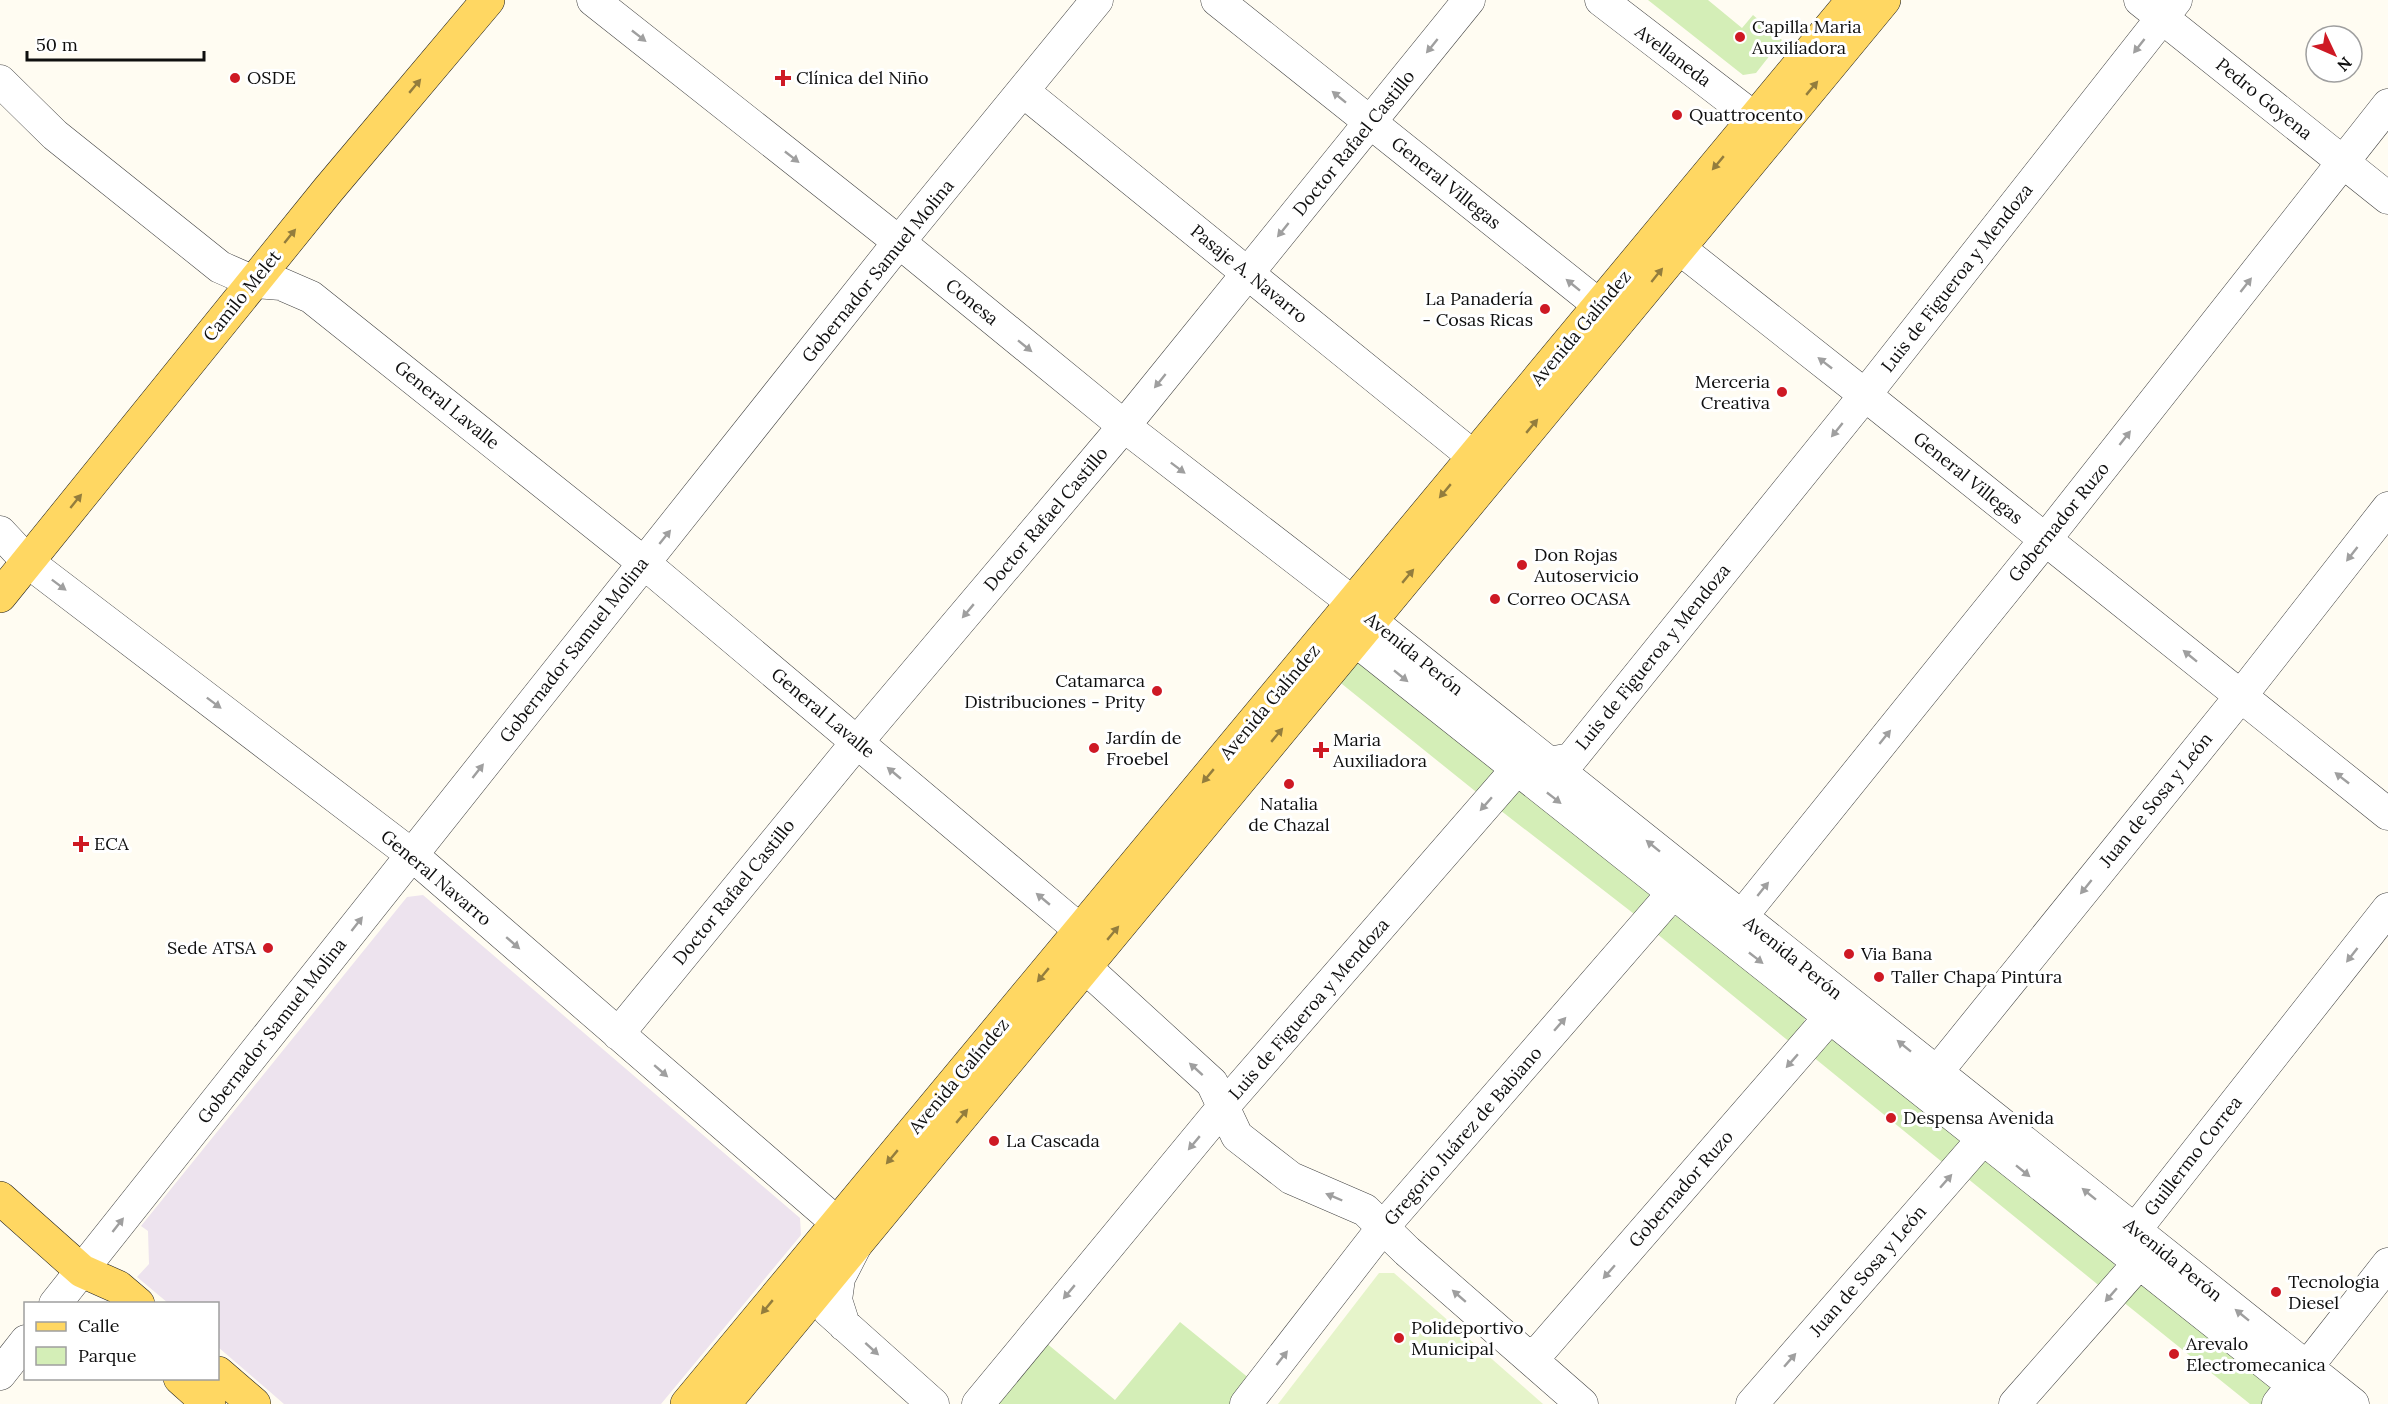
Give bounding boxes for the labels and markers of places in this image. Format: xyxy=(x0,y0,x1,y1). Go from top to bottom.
place label: Capilla Maria Auxiliadora xyxy=(1751,15,1861,59)
marker: Capilla Maria Auxiliadora xyxy=(1733,30,1747,44)
place label: OSDE xyxy=(247,66,296,89)
place label: Clínica del Niño xyxy=(796,66,928,89)
marker: Clínica del Niño xyxy=(774,69,792,87)
marker: OSDE xyxy=(228,71,242,85)
place label: Quattrocento xyxy=(1689,103,1803,126)
marker: Quattrocento xyxy=(1670,108,1684,122)
place label: La Panadería - Cosas Ricas xyxy=(1422,287,1533,331)
marker: La Panadería - Cosas Ricas xyxy=(1538,302,1552,316)
place label: Merceria Creativa xyxy=(1695,370,1770,414)
marker: Merceria Creativa xyxy=(1775,385,1789,399)
place label: Don Rojas Autoservicio xyxy=(1533,543,1639,587)
marker: Don Rojas Autoservicio xyxy=(1515,558,1529,572)
place label: Correo OCASA xyxy=(1507,587,1631,610)
marker: Correo OCASA xyxy=(1488,592,1502,606)
place label: Catamarca Distribuciones - Prity xyxy=(964,669,1145,713)
marker: Catamarca Distribuciones - Prity xyxy=(1150,684,1164,698)
place label: Jardín de Froebel xyxy=(1105,726,1182,770)
place label: Maria Auxiliadora xyxy=(1332,728,1427,772)
marker: Jardín de Froebel xyxy=(1087,741,1101,755)
marker: Maria Auxiliadora xyxy=(1314,743,1328,757)
marker: Natalia de Chazal xyxy=(1282,777,1296,791)
place label: Natalia de Chazal xyxy=(1248,792,1330,836)
place label: ECA xyxy=(94,832,130,855)
marker: ECA xyxy=(72,835,90,853)
place label: Sede ATSA xyxy=(167,936,257,959)
marker: Sede ATSA xyxy=(261,941,275,955)
place label: Via Bana xyxy=(1860,942,1932,965)
marker: Via Bana xyxy=(1842,947,1856,961)
place label: Taller Chapa Pintura xyxy=(1891,965,2062,988)
marker: Taller Chapa Pintura xyxy=(1872,970,1886,984)
place label: Despensa Avenida xyxy=(1903,1106,2054,1129)
marker: Despensa Avenida xyxy=(1884,1111,1898,1125)
place label: La Cascada xyxy=(1006,1129,1100,1152)
marker: La Cascada xyxy=(987,1134,1001,1148)
place label: Tecnologia Diesel xyxy=(2288,1270,2380,1314)
marker: Tecnologia Diesel xyxy=(2269,1285,2283,1299)
place label: Polideportivo Municipal xyxy=(1411,1316,1523,1360)
marker: Polideportivo Municipal xyxy=(1392,1331,1406,1345)
place label: Arevalo Electromecanica xyxy=(2185,1332,2326,1376)
marker: Arevalo Electromecanica xyxy=(2167,1347,2181,1361)

